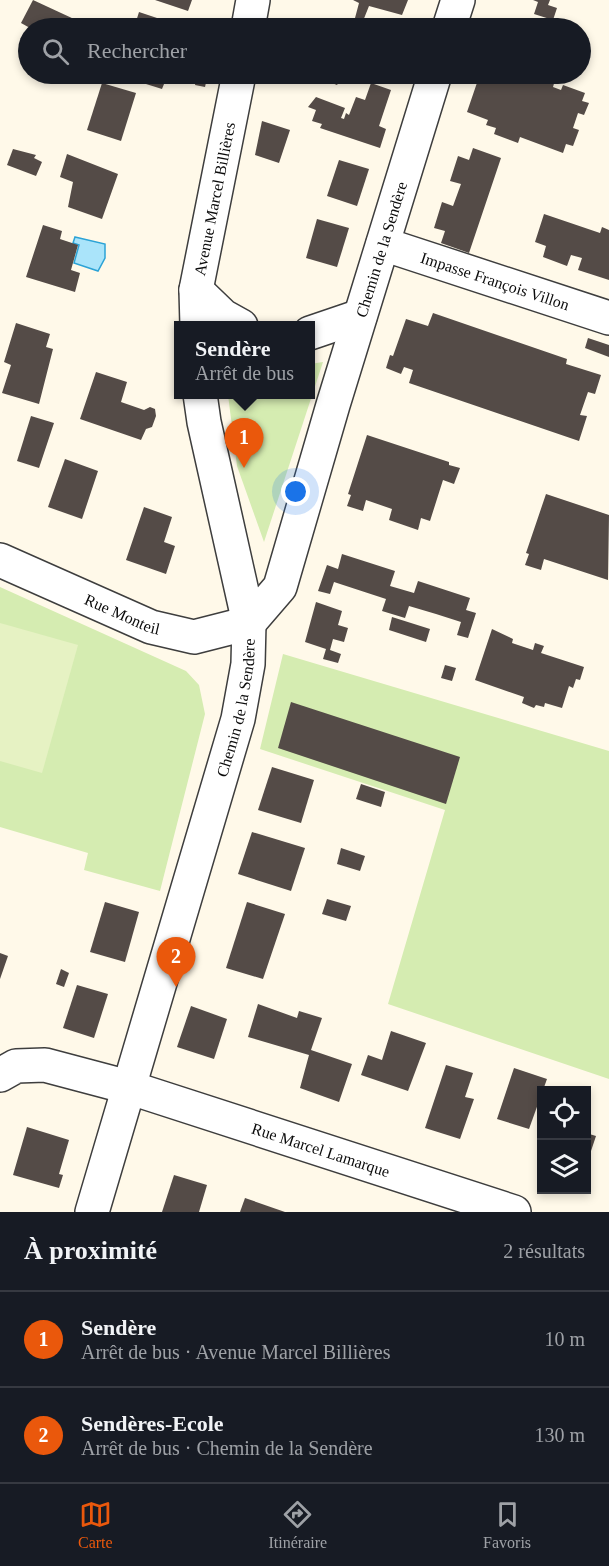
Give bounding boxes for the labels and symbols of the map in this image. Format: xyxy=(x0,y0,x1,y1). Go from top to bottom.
street label: Avenue Marcel Billières xyxy=(191,121,238,277)
street label: Chemin de la Sendère xyxy=(353,180,410,319)
street label: Impasse François Villon xyxy=(419,249,571,313)
pin: 1 xyxy=(224,418,264,468)
your location xyxy=(281,477,310,506)
street label: Rue Monteil xyxy=(82,591,162,638)
street label: Chemin de la Sendère xyxy=(213,638,258,779)
pin: 2 xyxy=(156,938,195,987)
street label: Rue Marcel Lamarque xyxy=(250,1120,392,1180)

